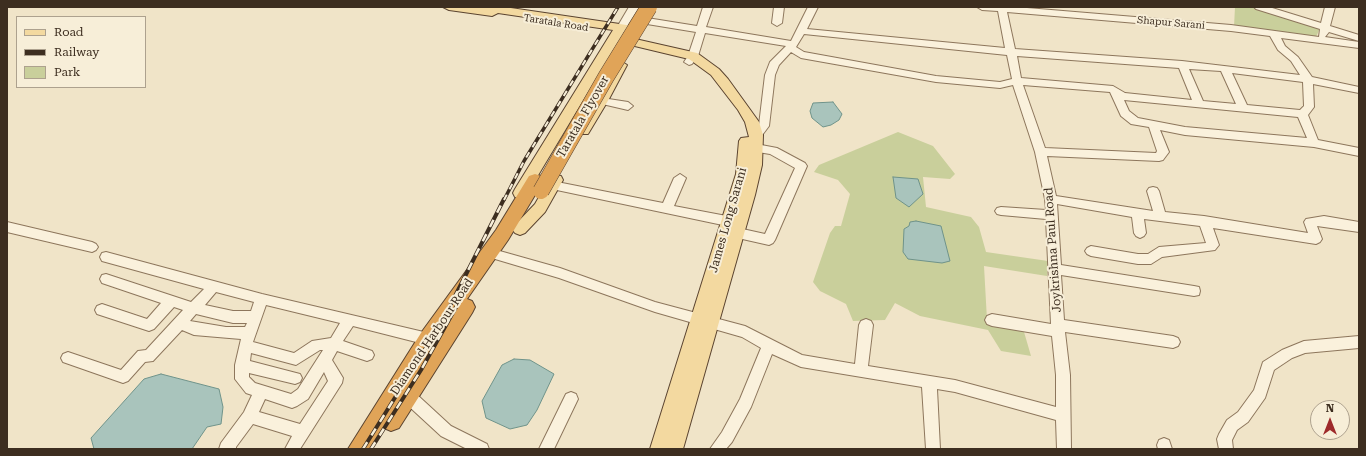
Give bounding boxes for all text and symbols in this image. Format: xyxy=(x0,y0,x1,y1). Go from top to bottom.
street label: Taratala Road xyxy=(523,12,589,34)
street label: Shapur Sarani xyxy=(1136,14,1206,32)
legend xyxy=(16,16,146,88)
text: Road xyxy=(54,25,83,39)
text: Railway xyxy=(54,45,99,59)
text: Park xyxy=(54,65,80,79)
street label: Taratala Flyover xyxy=(554,73,612,161)
street label: James Long Sarani xyxy=(706,166,750,274)
street label: Joykrishna Paul Road xyxy=(1041,187,1065,313)
street label: Diamond Harbour Road xyxy=(388,276,476,398)
north arrow xyxy=(1310,400,1350,440)
text: N xyxy=(1326,402,1334,415)

